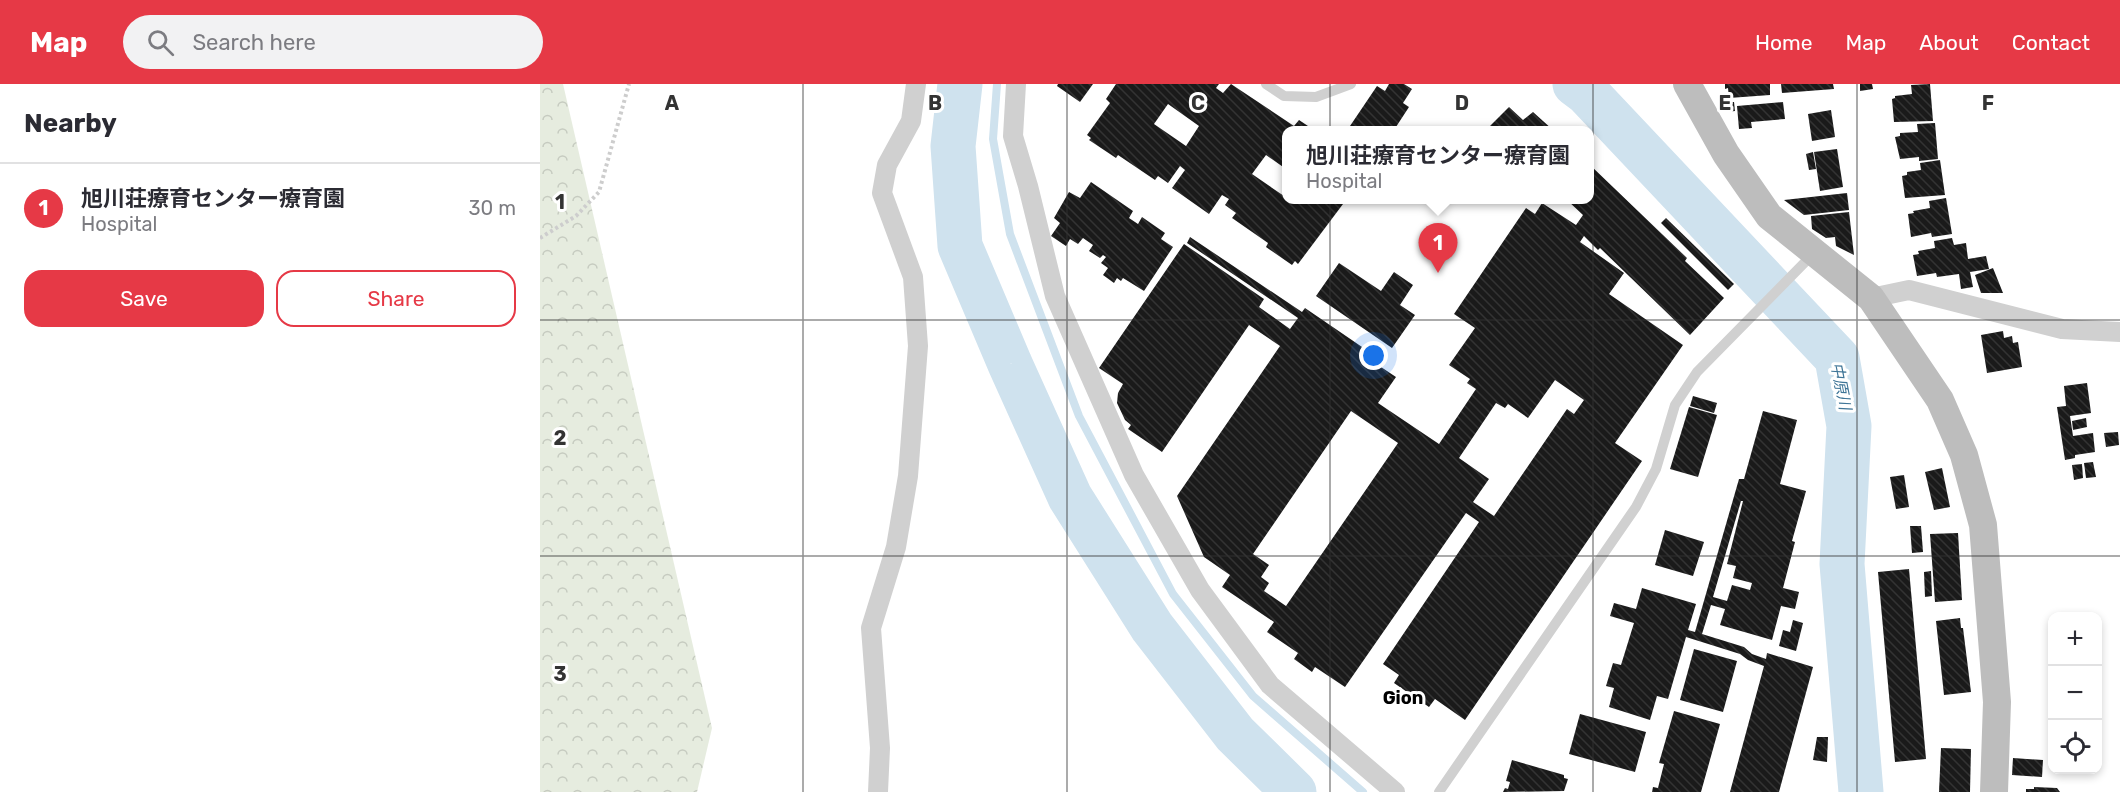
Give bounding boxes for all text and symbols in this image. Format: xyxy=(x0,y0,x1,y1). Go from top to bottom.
search box xyxy=(123,15,543,69)
text: Map xyxy=(30,26,87,59)
icon: search xyxy=(144,26,177,59)
text: Search here xyxy=(192,29,316,56)
text: Home xyxy=(1755,30,1812,55)
text: Map xyxy=(1845,30,1886,55)
text: About xyxy=(1919,30,1979,55)
text: Contact xyxy=(2012,30,2090,55)
text: A xyxy=(665,91,680,115)
text: B xyxy=(928,91,942,115)
text: C xyxy=(1191,91,1205,115)
text: D xyxy=(1455,91,1469,115)
text: E xyxy=(1719,91,1731,115)
text: F xyxy=(1982,91,1994,115)
text: Nearby xyxy=(24,108,117,139)
popup xyxy=(1282,126,1594,204)
text: 旭川荘療育センター療育園 xyxy=(1306,142,1570,169)
text: Hospital xyxy=(1306,169,1382,193)
text: 旭川荘療育センター療育園 xyxy=(81,185,345,212)
text: 1 xyxy=(555,190,565,214)
text: 1 xyxy=(39,196,48,220)
text: 30 m xyxy=(469,196,516,220)
text: Hospital xyxy=(81,212,157,236)
pin: 1 xyxy=(1418,224,1458,273)
button: Save xyxy=(24,270,264,327)
button: Share xyxy=(276,270,516,327)
your location xyxy=(1359,341,1388,370)
water label: 中原川 xyxy=(1827,361,1855,413)
text: 2 xyxy=(554,426,567,450)
map controls xyxy=(2048,612,2102,774)
button: + xyxy=(2048,612,2102,666)
text: 3 xyxy=(553,662,567,686)
button: − xyxy=(2048,666,2102,720)
district label: Gion xyxy=(1383,687,1423,709)
button: locate xyxy=(2048,720,2102,774)

